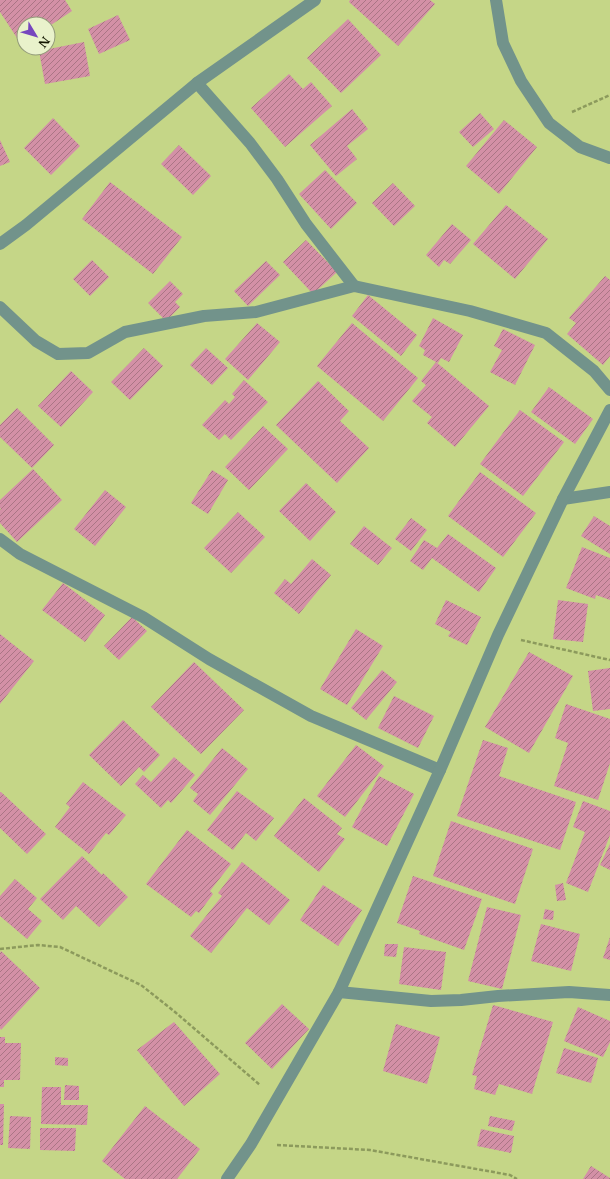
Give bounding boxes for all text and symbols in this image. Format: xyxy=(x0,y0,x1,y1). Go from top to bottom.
north arrow xyxy=(16,16,56,56)
text: N xyxy=(35,34,53,51)

